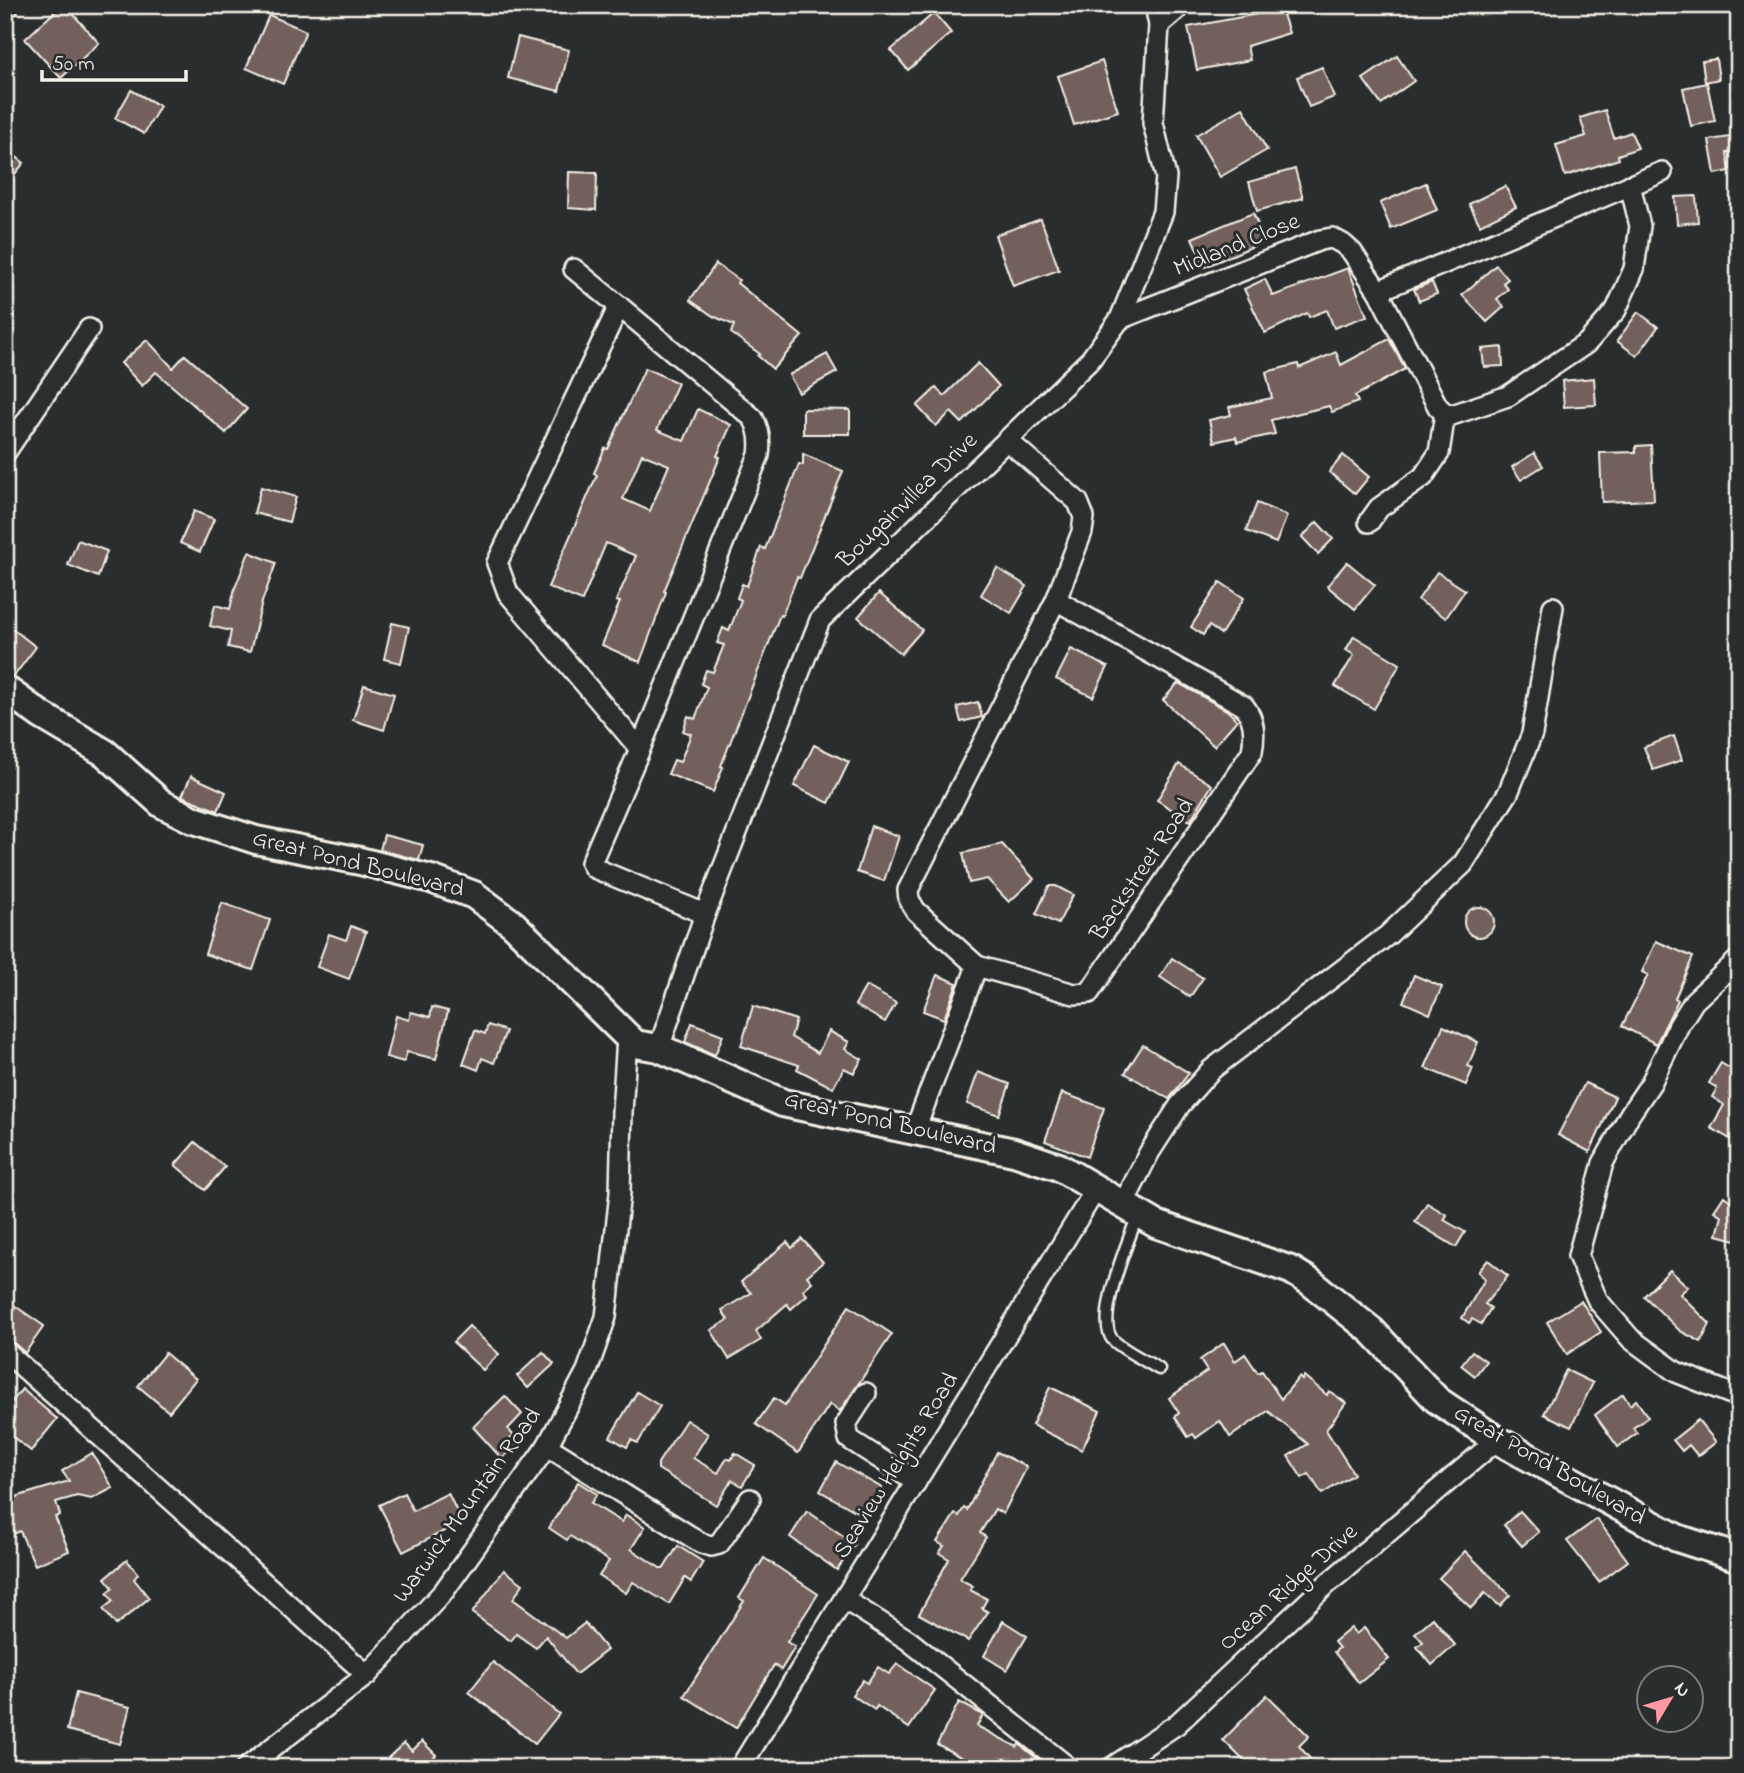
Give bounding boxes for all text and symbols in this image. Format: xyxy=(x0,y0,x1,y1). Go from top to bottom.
scale bar xyxy=(42,38,186,82)
text: 50 m xyxy=(52,50,95,80)
street label: Midland Close xyxy=(1169,205,1306,287)
street label: Bougainvillea Drive xyxy=(829,424,986,578)
street label: Backstreet Road xyxy=(1082,791,1204,949)
street label: Great Pond Boulevard xyxy=(249,822,468,908)
street label: Great Pond Boulevard xyxy=(780,1083,1000,1166)
street label: Seaview Heights Road xyxy=(825,1366,969,1566)
street label: Great Pond Boulevard xyxy=(1446,1397,1652,1536)
street label: Warwick Mountain Road xyxy=(385,1401,551,1611)
street label: Ocean Ridge Drive xyxy=(1212,1516,1367,1660)
north arrow xyxy=(1636,1664,1706,1734)
text: N xyxy=(1667,1677,1696,1704)

